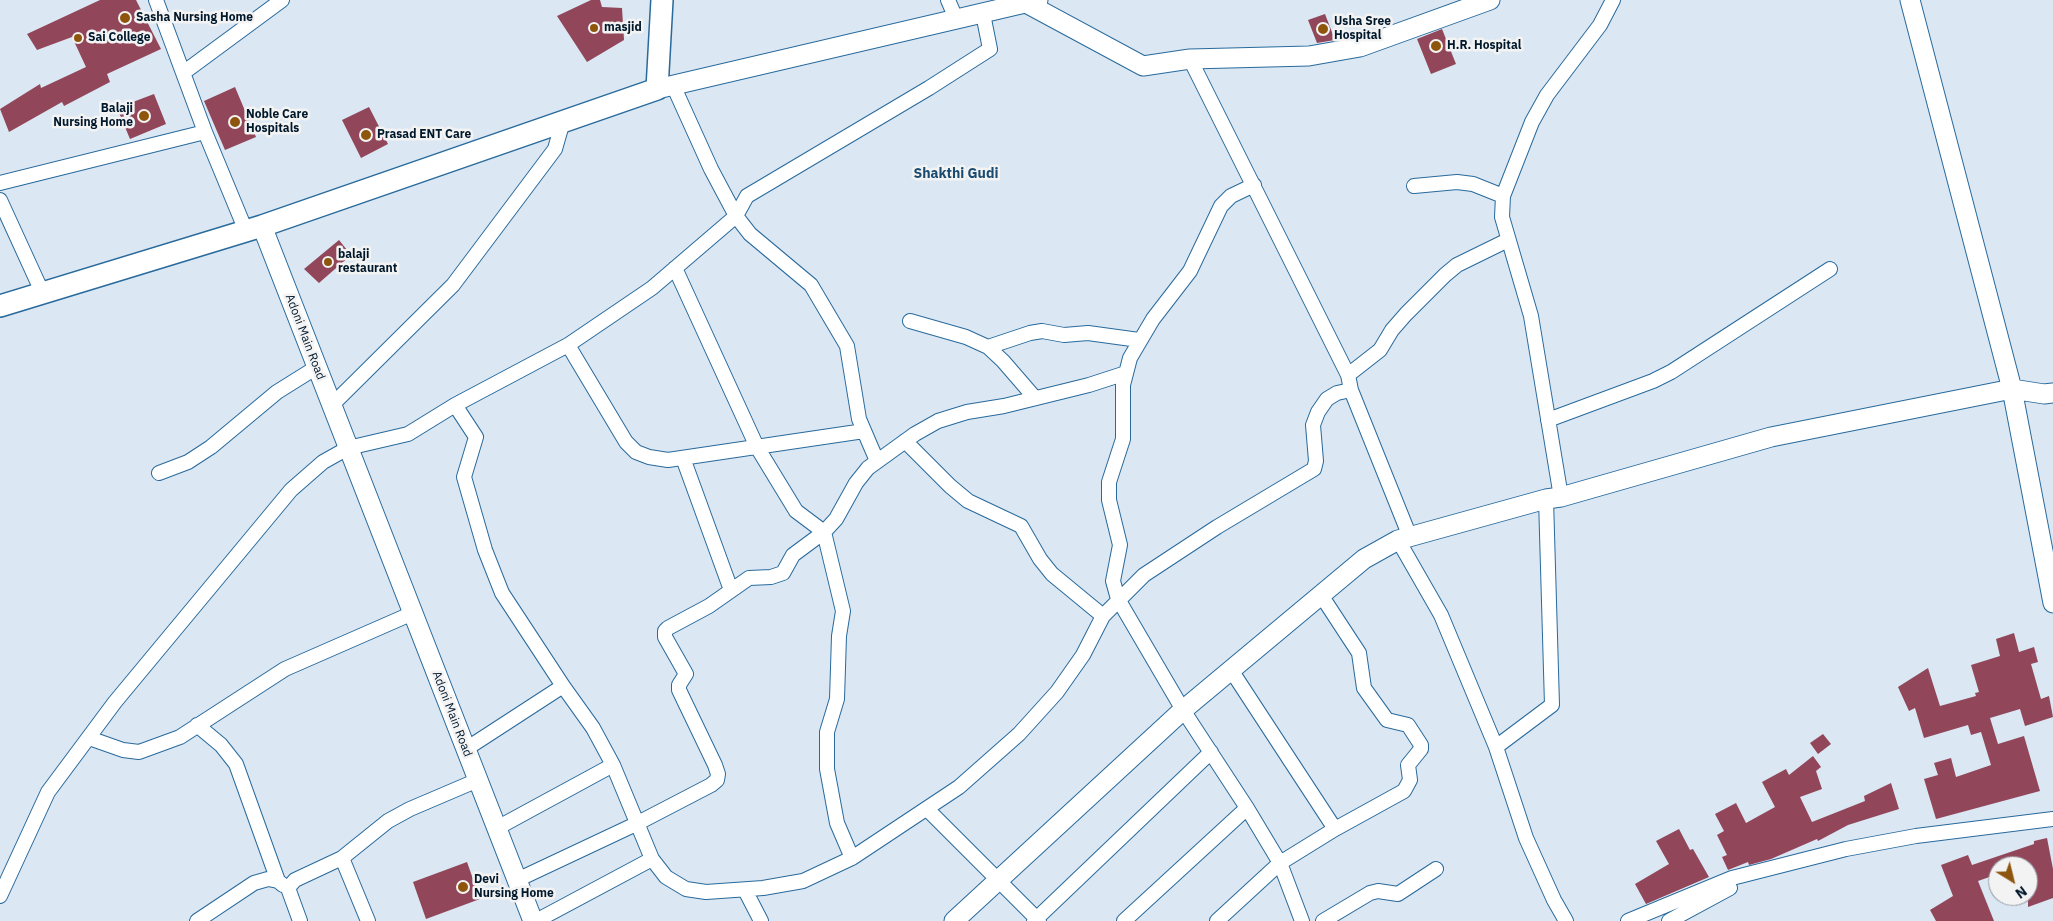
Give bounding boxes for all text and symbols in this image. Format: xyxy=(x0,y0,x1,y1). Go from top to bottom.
marker: Sasha Nursing Home xyxy=(118,11,132,25)
place label: Sasha Nursing Home xyxy=(136,11,253,25)
place label: Usha Sree Hospital xyxy=(1334,15,1391,43)
place label: masjid xyxy=(604,21,642,35)
marker: masjid xyxy=(588,22,600,34)
marker: Usha Sree Hospital xyxy=(1316,22,1330,36)
place label: Sai College xyxy=(88,31,150,45)
marker: Sai College xyxy=(72,32,84,44)
marker: H.R. Hospital xyxy=(1429,39,1443,53)
place label: H.R. Hospital xyxy=(1447,39,1521,53)
place label: Balaji Nursing Home xyxy=(53,102,133,130)
place label: Noble Care Hospitals xyxy=(246,108,308,136)
marker: Balaji Nursing Home xyxy=(137,109,151,123)
marker: Noble Care Hospitals xyxy=(228,115,242,129)
marker: Prasad ENT Care xyxy=(359,128,373,142)
place label: Prasad ENT Care xyxy=(377,128,471,142)
district label: Shakthi Gudi xyxy=(914,166,998,182)
place label: balaji restaurant xyxy=(338,248,397,276)
marker: balaji restaurant xyxy=(322,256,334,268)
street label: Adoni Main Road xyxy=(282,292,328,382)
street label: Adoni Main Road xyxy=(429,669,475,759)
north arrow xyxy=(1988,856,2038,906)
place label: Devi Nursing Home xyxy=(474,873,554,901)
marker: Devi Nursing Home xyxy=(456,880,470,894)
text: N xyxy=(2012,882,2031,903)

